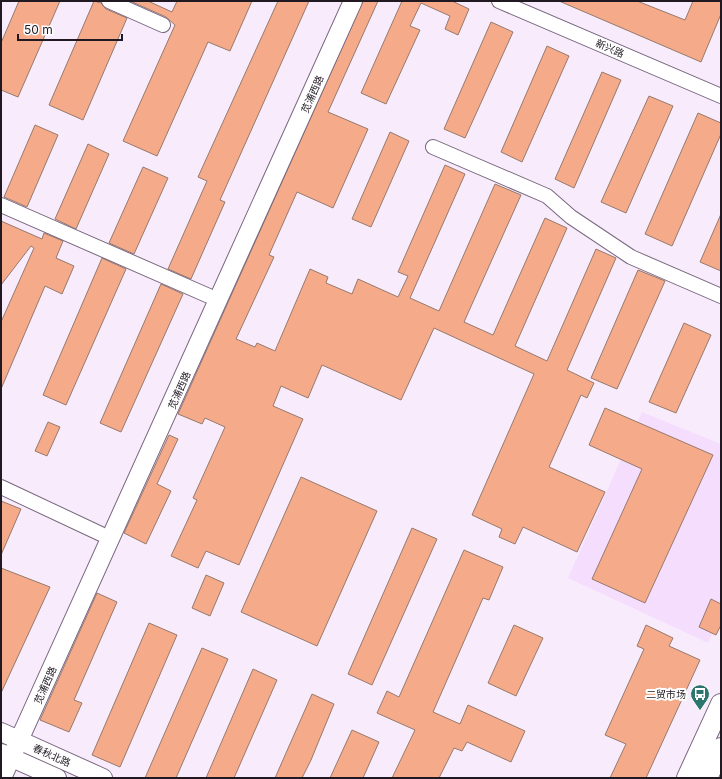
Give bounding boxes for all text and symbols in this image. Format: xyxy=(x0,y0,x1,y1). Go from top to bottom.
scale bar xyxy=(18,16,122,42)
text: 50 m xyxy=(24,22,53,37)
street label: 新兴路 xyxy=(594,37,626,59)
street label: 苋浦西路 xyxy=(298,73,326,115)
street label: 苋浦西路 xyxy=(165,369,193,411)
street label: 苋浦西路 xyxy=(31,664,59,706)
bus stop icon: 二贸市场 xyxy=(689,683,711,711)
place label: 二贸市场 xyxy=(646,688,686,700)
street label: 春秋北路 xyxy=(31,741,73,769)

